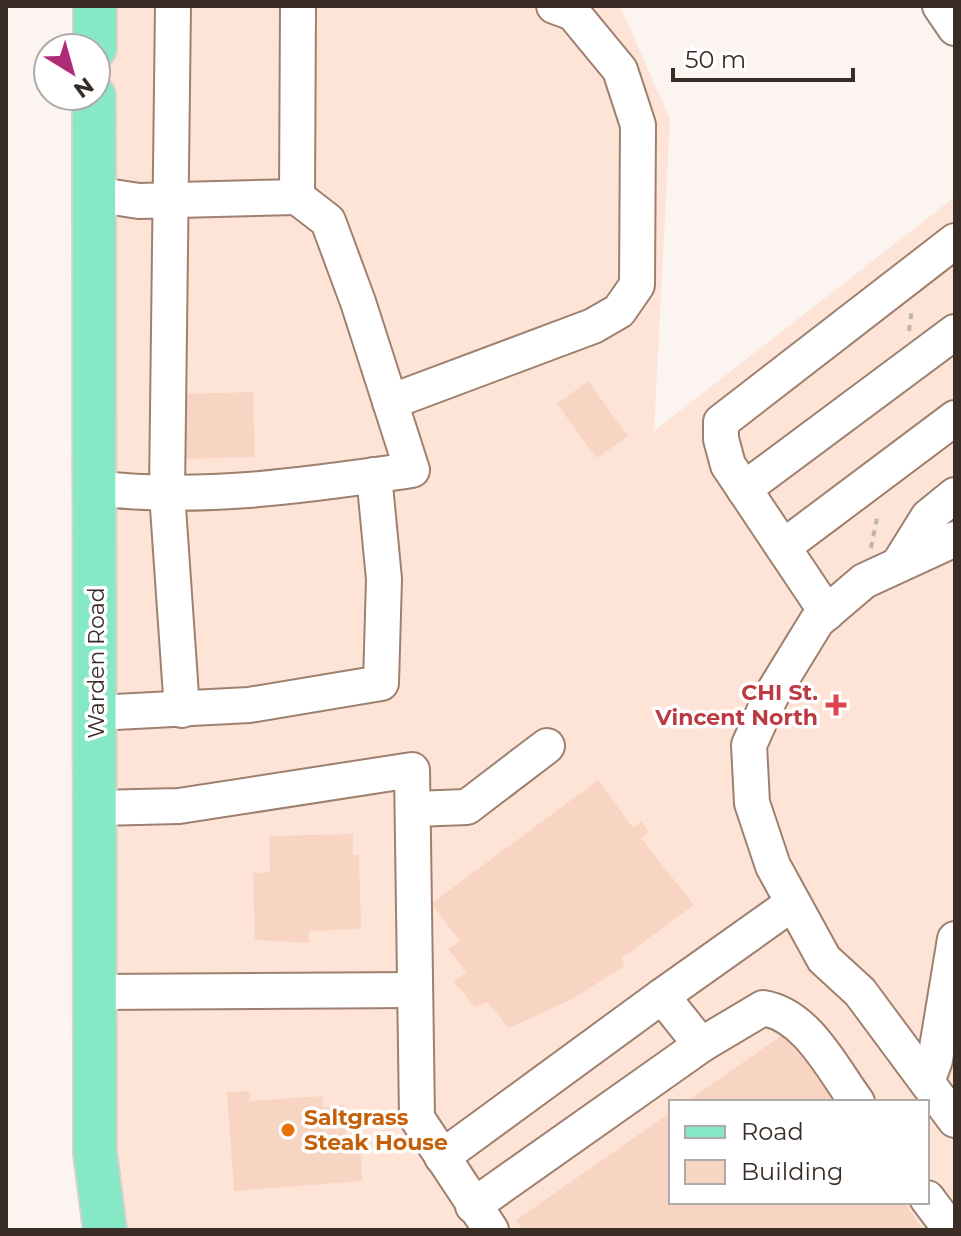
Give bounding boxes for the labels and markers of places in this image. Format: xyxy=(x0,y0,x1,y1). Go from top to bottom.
place label: CHI St. Vincent North xyxy=(654,679,818,731)
marker: CHI St. Vincent North xyxy=(825,694,847,716)
place label: Saltgrass Steak House xyxy=(304,1104,448,1156)
marker: Saltgrass Steak House xyxy=(279,1121,297,1139)

